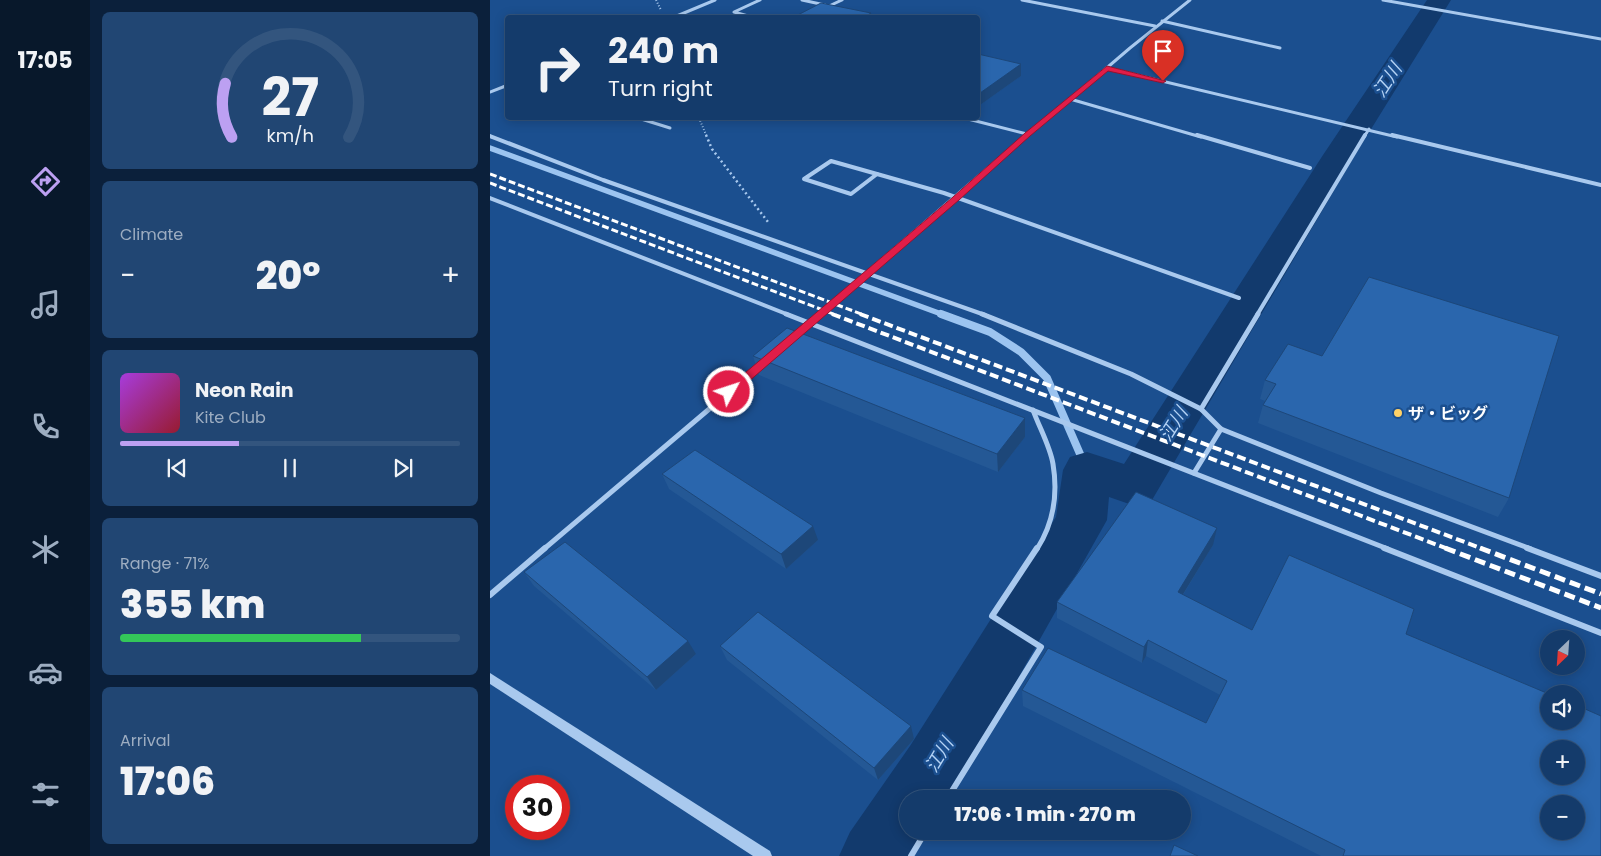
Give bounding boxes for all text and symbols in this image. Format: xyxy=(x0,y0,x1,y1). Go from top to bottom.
text: 240 m xyxy=(608,26,719,75)
pin xyxy=(1142,30,1184,81)
icon: right xyxy=(525,35,590,100)
icon: arrive xyxy=(1149,37,1177,65)
text: 17:05 xyxy=(18,45,72,76)
water label: 江川 xyxy=(1367,56,1408,102)
text: 27 xyxy=(261,61,319,134)
text: Turn right xyxy=(608,73,713,104)
text: km/h xyxy=(266,123,314,148)
icon: directions xyxy=(28,164,63,199)
text: Climate xyxy=(120,223,183,246)
text: 20° xyxy=(256,249,321,302)
text: − xyxy=(120,256,135,295)
text: + xyxy=(441,256,460,295)
icon: music xyxy=(28,287,63,322)
position arrow xyxy=(702,365,754,417)
text: Neon Rain xyxy=(195,377,294,404)
water label: 江川 xyxy=(1153,400,1194,446)
place label: ザ・ビッグ xyxy=(1408,402,1488,425)
text: Kite Club xyxy=(195,406,266,429)
marker: ザ・ビッグ xyxy=(1392,407,1404,419)
icon: phone xyxy=(28,409,63,444)
icon: previous xyxy=(163,454,191,482)
icon: pause xyxy=(276,454,304,482)
icon: next xyxy=(389,454,417,482)
icon: climate xyxy=(28,532,63,567)
text: Range · 71% xyxy=(120,552,209,575)
text: 355 km xyxy=(120,578,265,631)
north arrow xyxy=(1540,630,1585,675)
map controls xyxy=(1540,630,1585,840)
icon: car xyxy=(28,655,63,690)
button: sound xyxy=(1540,685,1585,730)
text: Arrival xyxy=(120,729,170,752)
water label: 江川 xyxy=(919,731,960,777)
button: + xyxy=(1540,740,1585,785)
text: 17:06 xyxy=(120,755,215,808)
speed limit sign: 30 xyxy=(505,775,570,840)
icon: filters xyxy=(28,777,63,812)
button: − xyxy=(1540,795,1585,840)
text: 17:06 · 1 min · 270 m xyxy=(954,801,1136,828)

